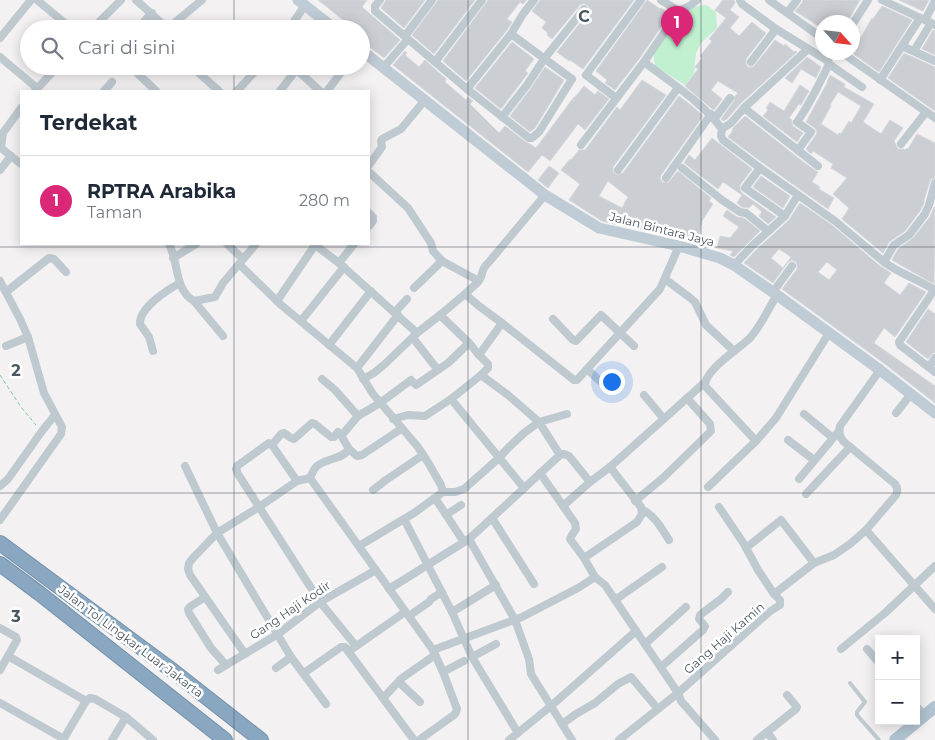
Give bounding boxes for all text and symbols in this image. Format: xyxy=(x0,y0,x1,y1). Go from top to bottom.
pin: 1 xyxy=(661,6,693,47)
text: C xyxy=(578,7,590,26)
north arrow xyxy=(815,15,860,60)
search box xyxy=(20,20,370,75)
icon: search xyxy=(38,34,66,62)
text: Cari di sini xyxy=(78,36,175,59)
text: Terdekat xyxy=(40,110,137,135)
text: RPTRA Arabika xyxy=(87,180,236,203)
text: 1 xyxy=(53,191,59,210)
text: 280 m xyxy=(299,191,350,210)
text: Taman xyxy=(87,203,142,222)
street label: Jalan Bintara Jaya xyxy=(607,208,716,249)
text: 2 xyxy=(11,361,21,380)
your location xyxy=(599,369,625,395)
street label: Gang Haji Kodir xyxy=(247,577,333,643)
street label: Jalan Tol Lingkar Luar Jakarta xyxy=(55,581,206,700)
street label: Gang Haji Kamin xyxy=(681,599,767,677)
text: 3 xyxy=(10,607,21,626)
map controls xyxy=(875,635,920,725)
button: + xyxy=(875,635,920,680)
button: − xyxy=(875,680,920,725)

